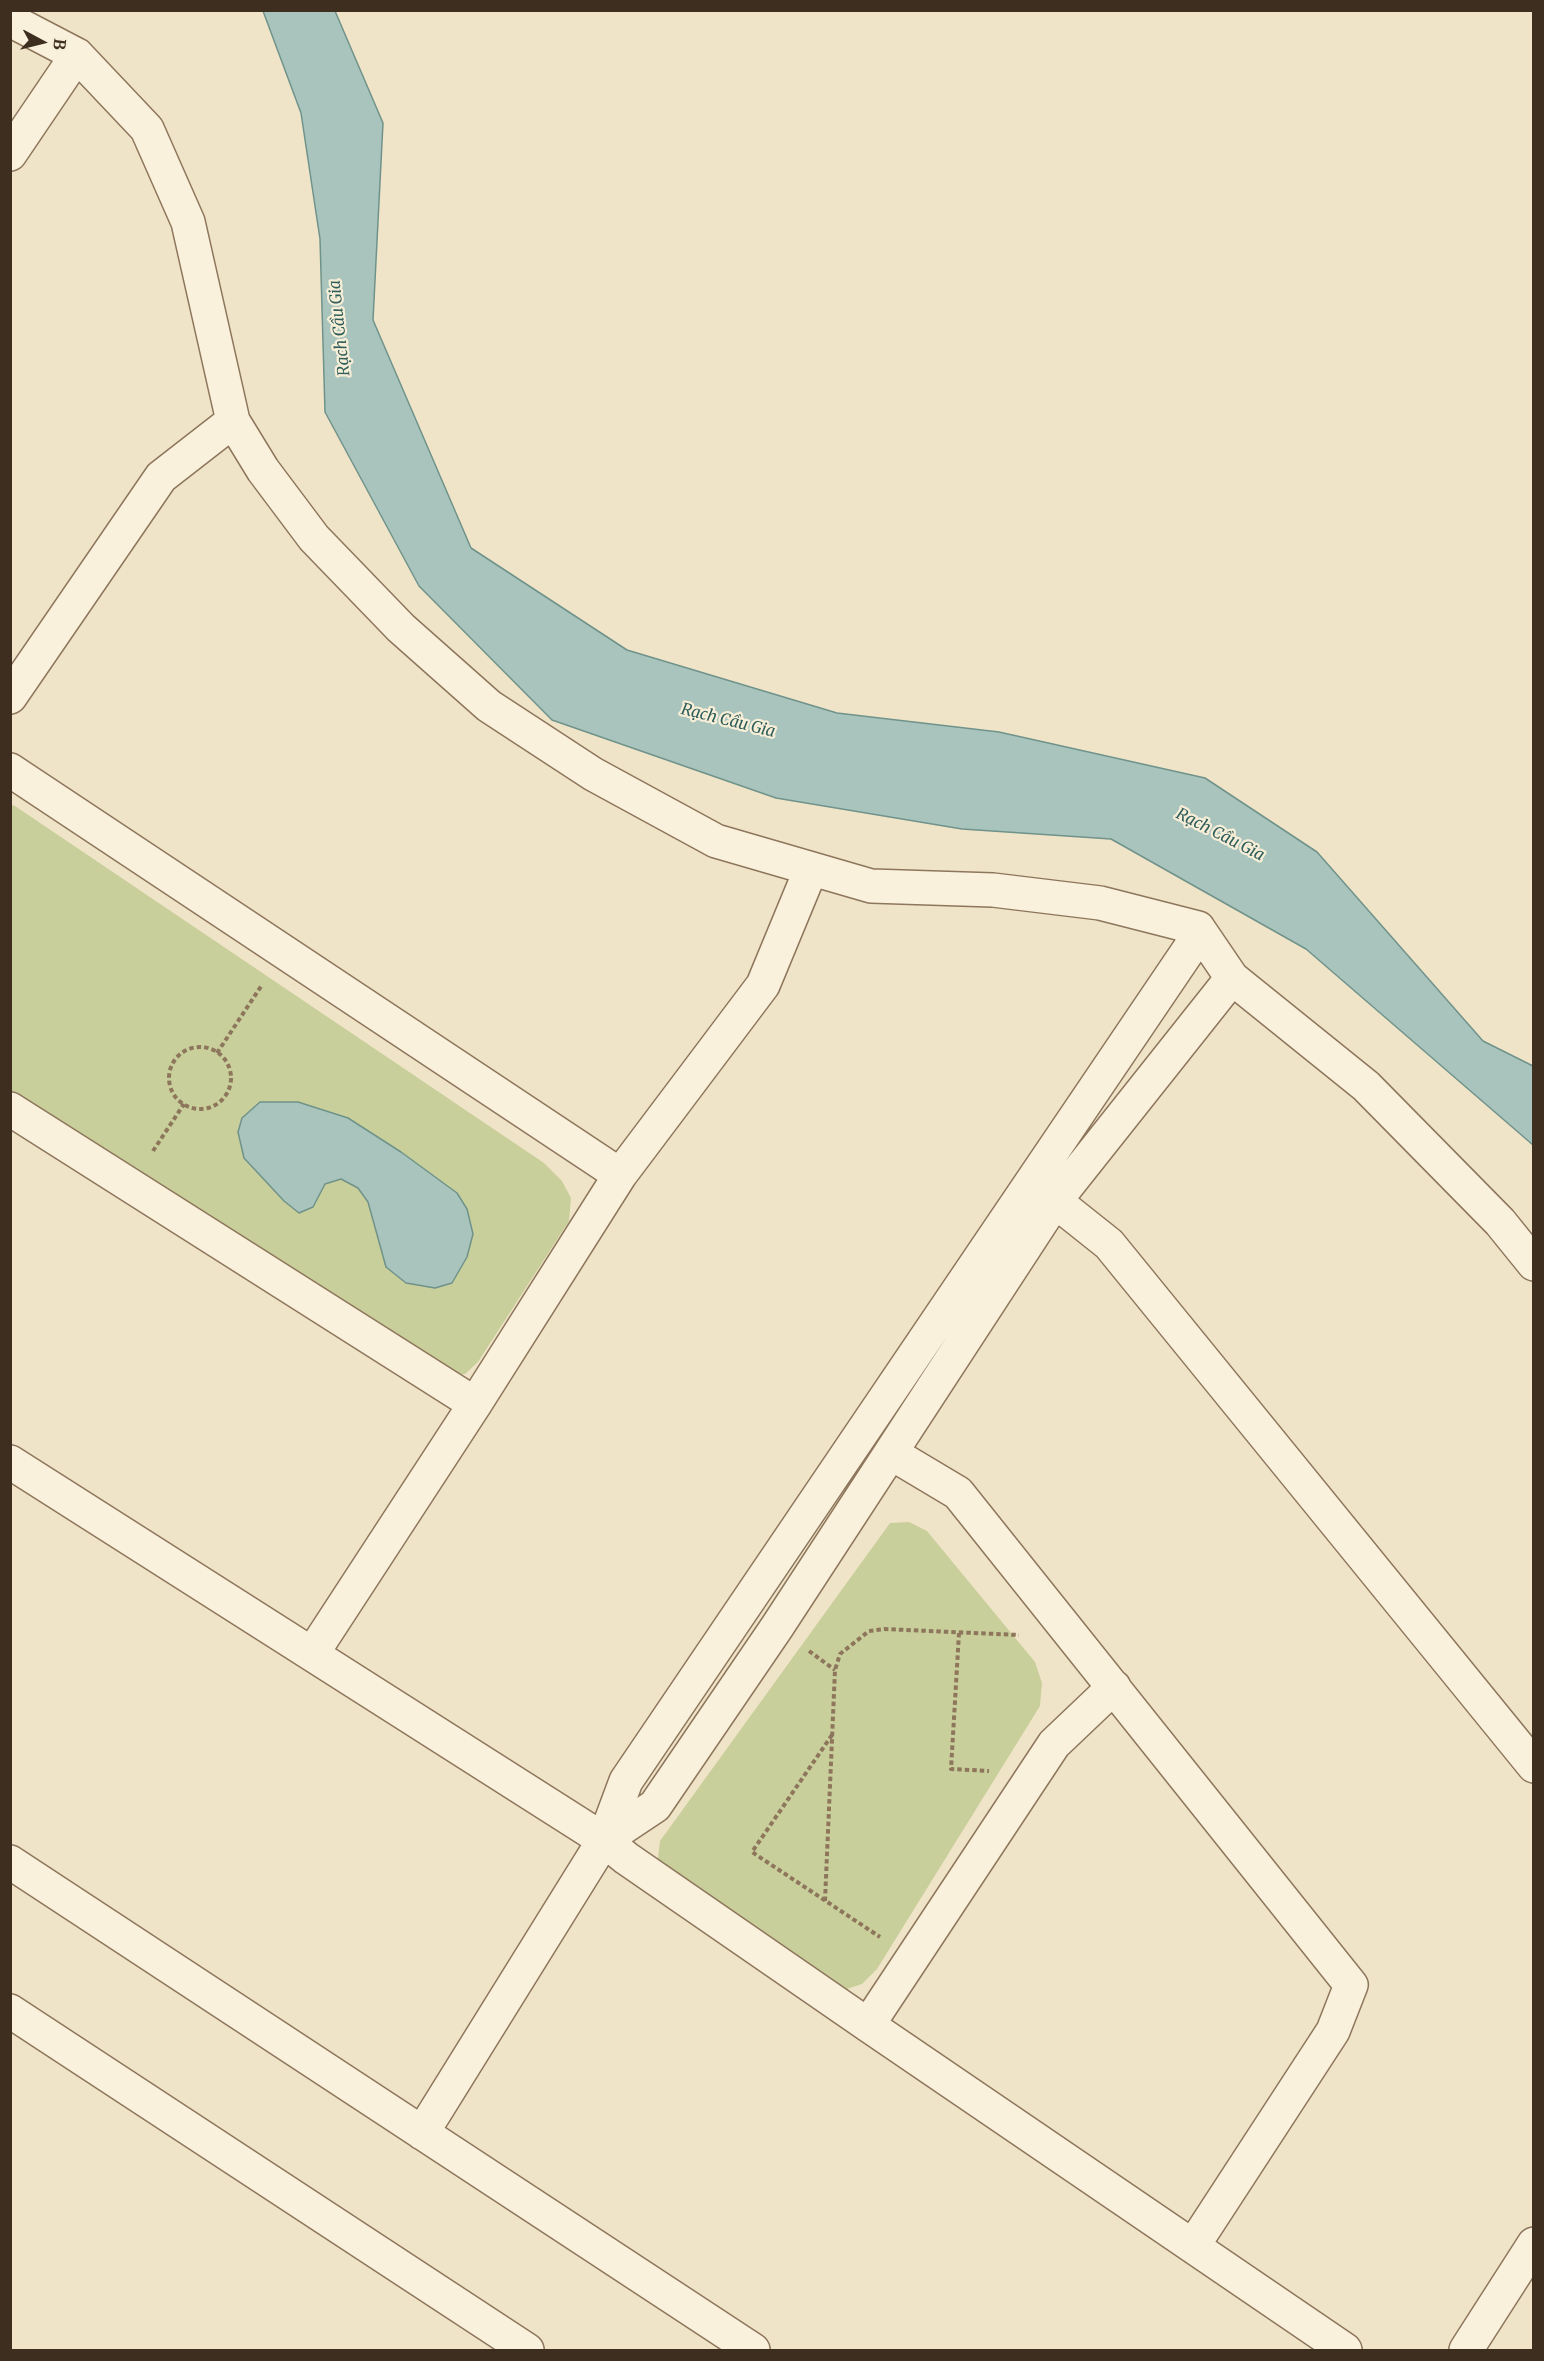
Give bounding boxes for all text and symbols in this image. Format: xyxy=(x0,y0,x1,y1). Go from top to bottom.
north arrow xyxy=(12,12,72,72)
text: B xyxy=(49,37,70,51)
water label: Rạch Cầu Gia xyxy=(325,279,355,377)
water label: Rạch Cầu Gia xyxy=(679,700,777,742)
water label: Rạch Cầu Gia xyxy=(1173,805,1267,865)

